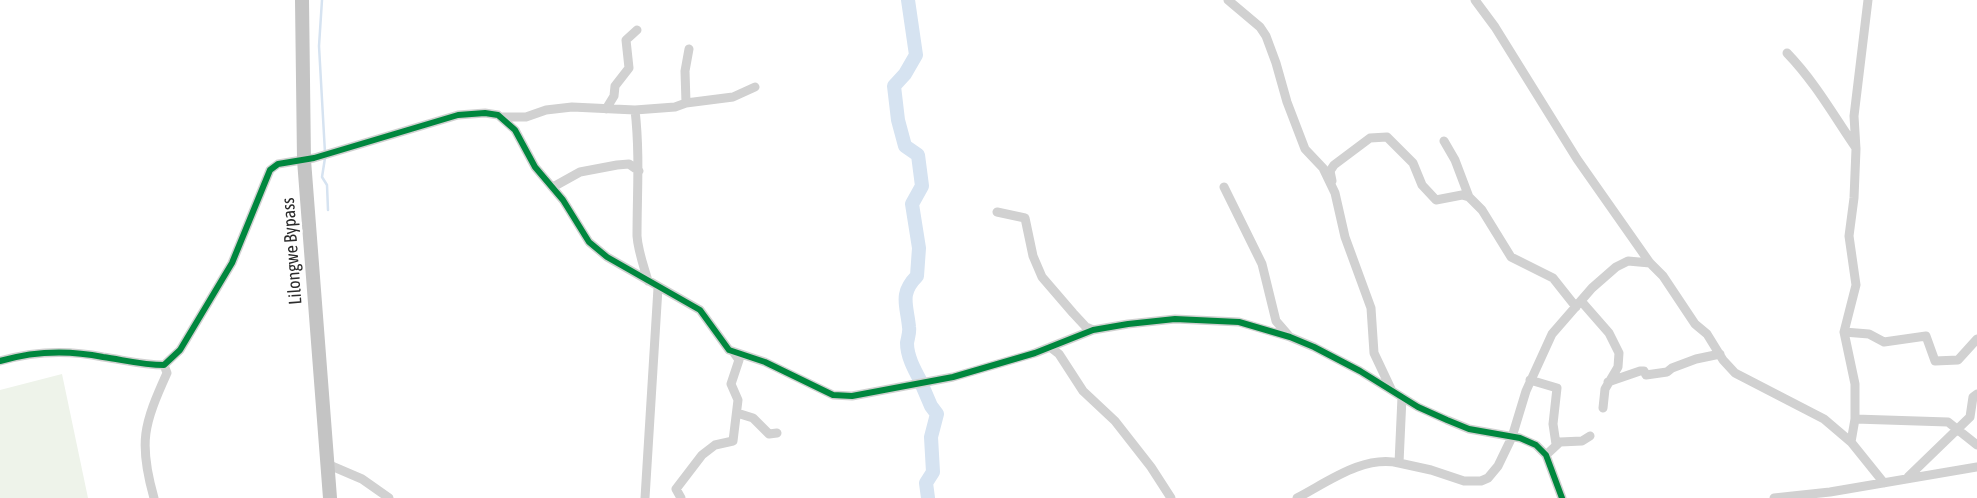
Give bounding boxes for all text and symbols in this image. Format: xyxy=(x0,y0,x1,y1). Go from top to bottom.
street label: Lilongwe Bypass xyxy=(277,197,307,305)

